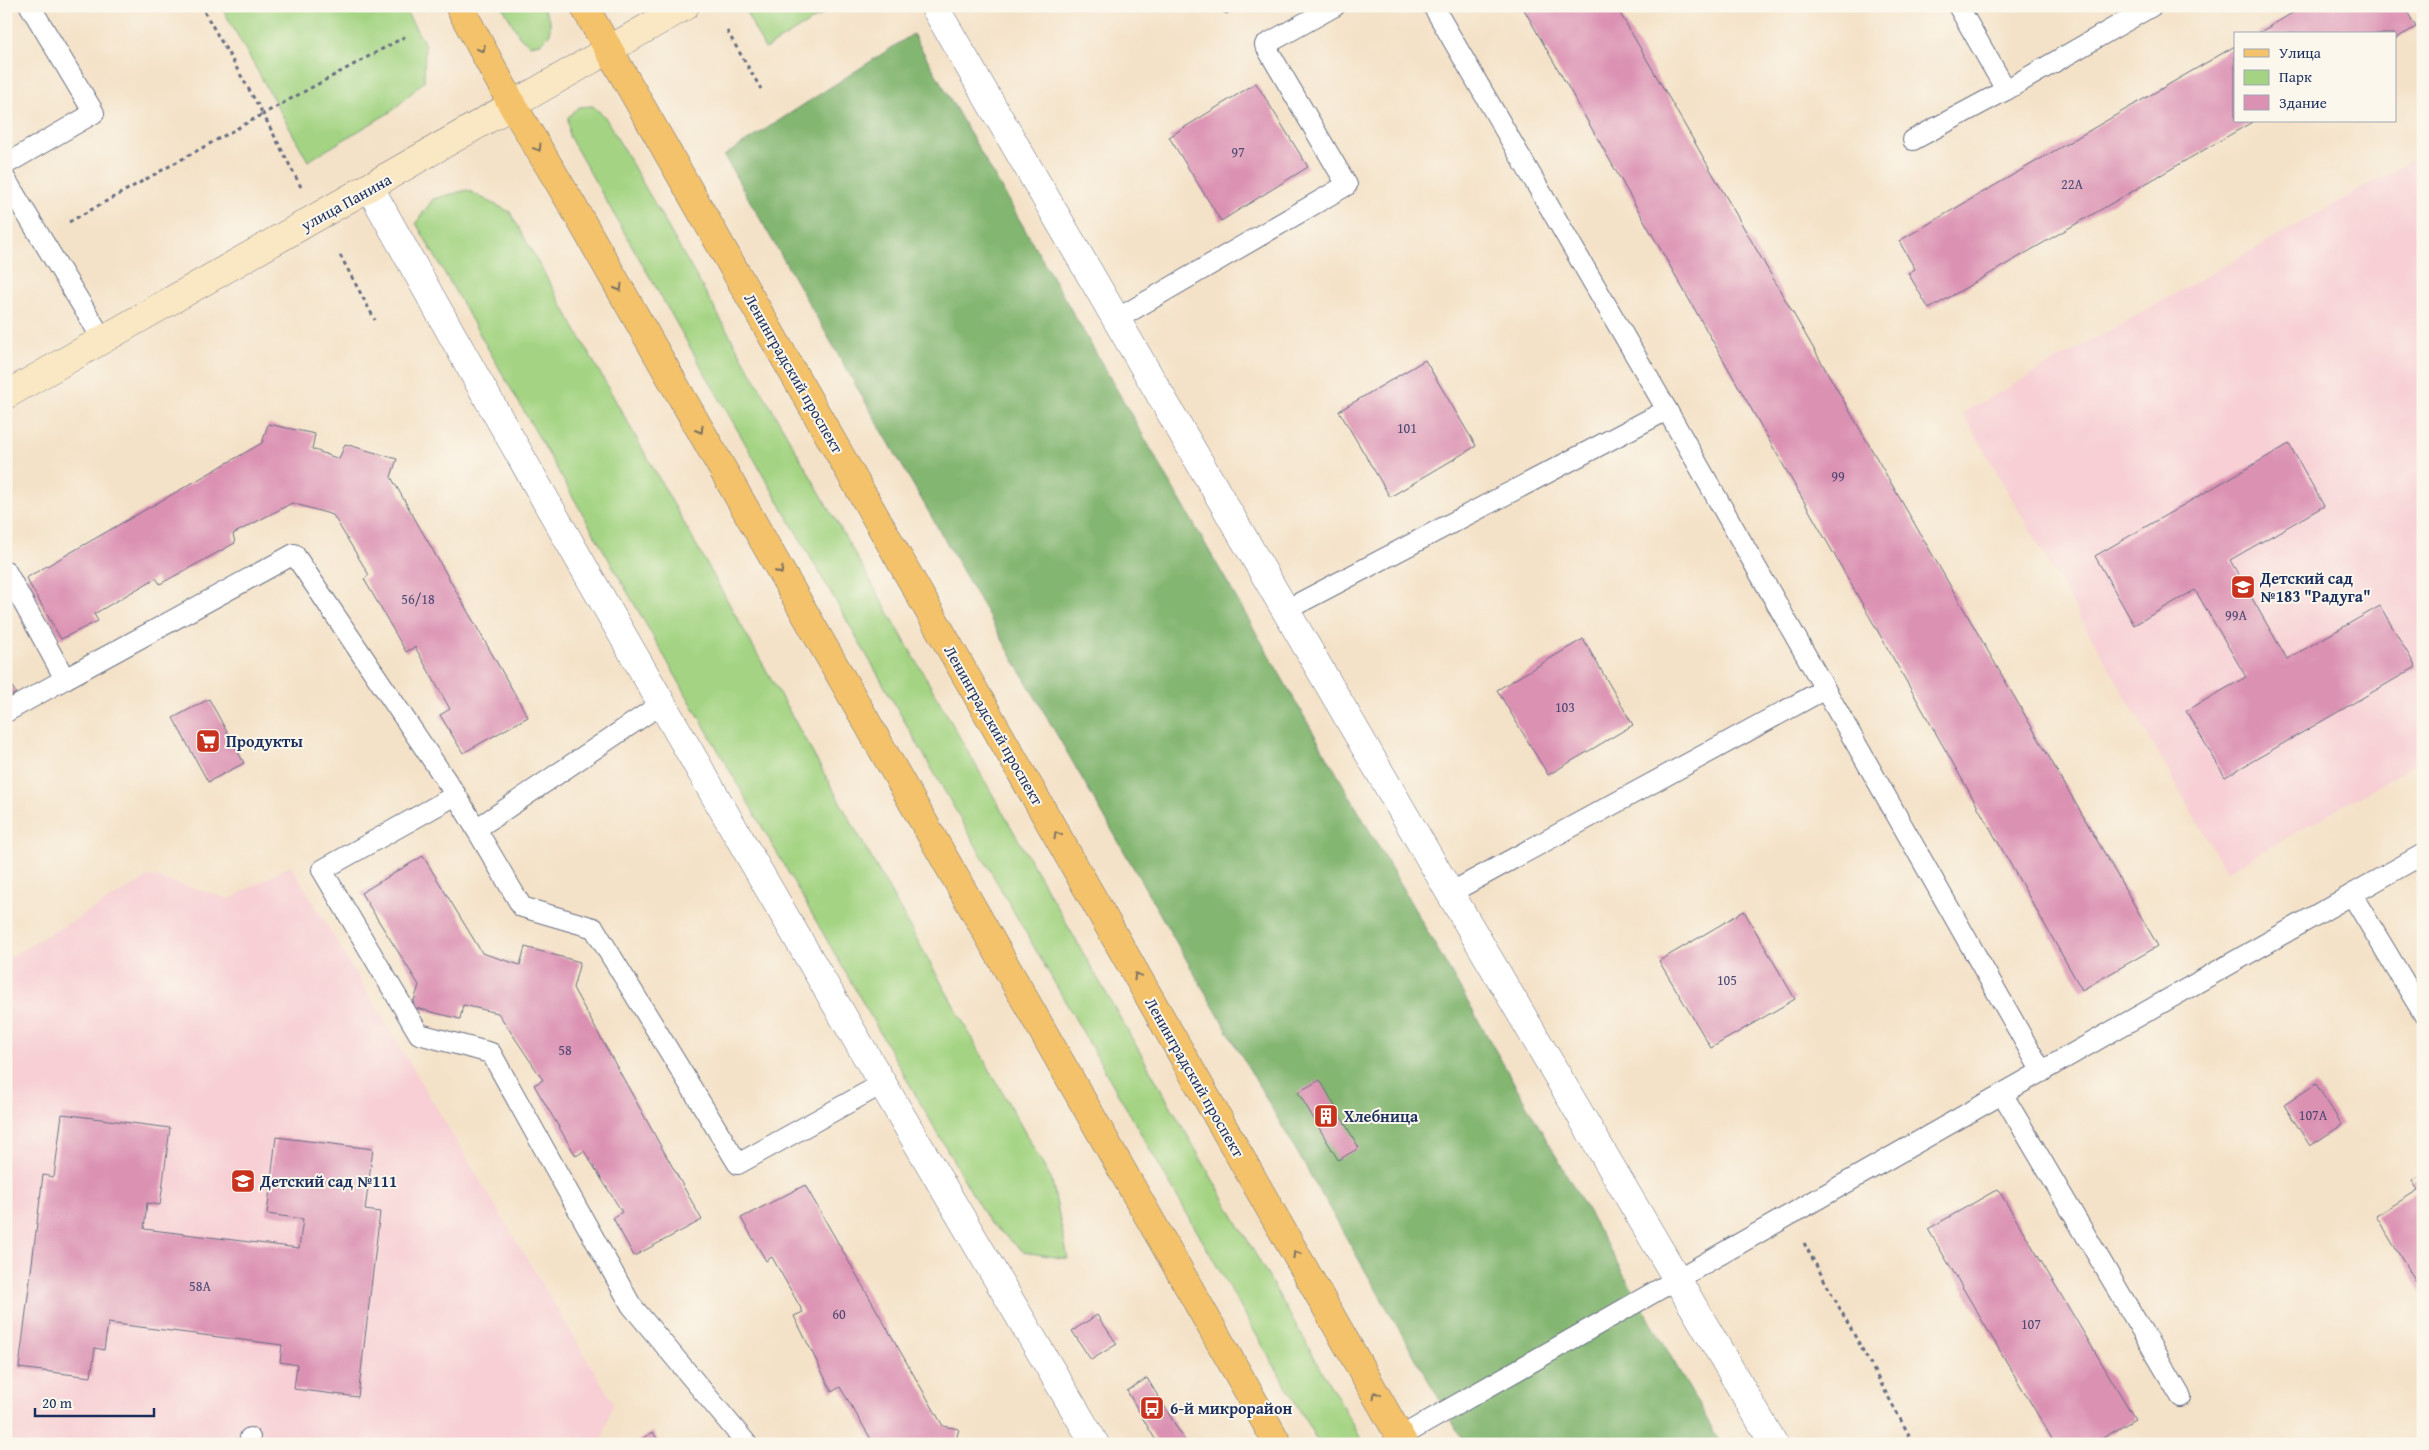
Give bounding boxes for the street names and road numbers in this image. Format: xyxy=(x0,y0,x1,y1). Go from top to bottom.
street label: улица Панина xyxy=(295,167,396,237)
street label: Ленинградский проспект xyxy=(738,289,850,458)
street label: Ленинградский проспект xyxy=(938,641,1050,810)
street label: Ленинградский проспект xyxy=(1139,993,1251,1162)

